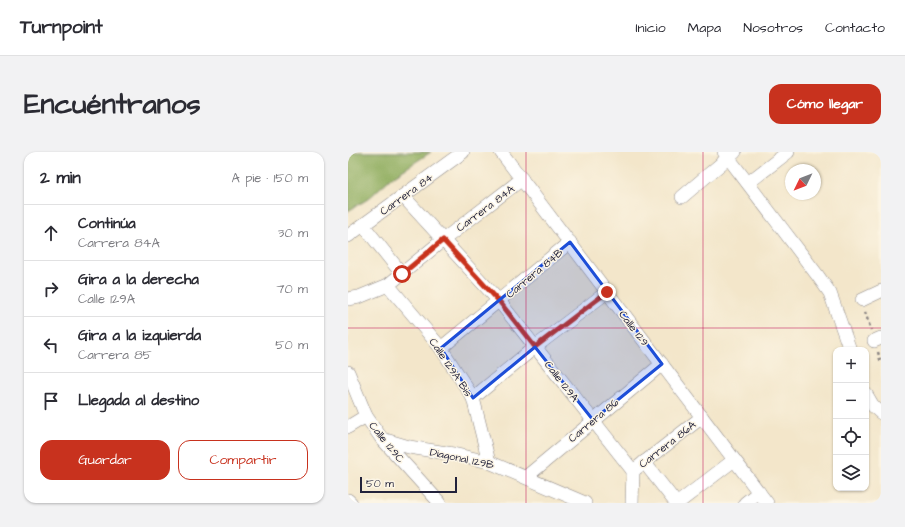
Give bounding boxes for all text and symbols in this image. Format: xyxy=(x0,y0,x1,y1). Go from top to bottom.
text: Turnpoint xyxy=(20,14,103,41)
text: Inicio xyxy=(635,18,666,38)
text: Mapa xyxy=(688,18,721,38)
text: Nosotros xyxy=(743,18,803,38)
text: Contacto xyxy=(825,18,885,38)
button: Cómo llegar xyxy=(769,84,881,124)
text: Encuéntranos xyxy=(24,85,200,124)
north arrow xyxy=(785,164,821,200)
text: 2 min xyxy=(40,166,81,190)
text: A pie · 150 m xyxy=(232,169,308,187)
street label: Carrera 84 xyxy=(377,170,436,219)
street label: Carrera 84A xyxy=(453,182,517,235)
text: Continúa xyxy=(78,213,136,234)
icon: ahead xyxy=(40,222,62,244)
text: 30 m xyxy=(278,224,308,242)
text: Carrera 84A xyxy=(78,234,160,252)
street label: Carrera 84B xyxy=(503,245,566,302)
route start xyxy=(393,265,411,283)
text: Gira a la derecha xyxy=(78,269,199,290)
icon: right xyxy=(40,278,62,300)
text: 70 m xyxy=(276,280,308,298)
route end xyxy=(598,283,616,301)
text: Calle 129A xyxy=(78,290,135,308)
street label: Calle 129 xyxy=(615,307,652,349)
text: Gira a la izquierda xyxy=(78,325,201,346)
icon: left xyxy=(40,334,62,356)
street label: Calle 129A Bis xyxy=(425,335,476,400)
text: 50 m xyxy=(275,336,308,354)
text: Carrera 85 xyxy=(78,346,152,364)
map controls xyxy=(833,347,869,491)
button: + xyxy=(833,347,869,383)
street label: Calle 129A xyxy=(541,358,582,405)
button: − xyxy=(833,383,869,419)
icon: arrive xyxy=(40,390,62,412)
text: Llegada al destino xyxy=(78,390,199,411)
street label: Carrera 86 xyxy=(565,395,622,446)
street label: Carrera 86A xyxy=(636,417,699,471)
street label: Calle 129C xyxy=(365,419,408,466)
button: locate xyxy=(833,419,869,455)
button: Guardar xyxy=(40,440,170,480)
button: Compartir xyxy=(178,440,308,480)
street label: Diagonal 129B xyxy=(428,444,496,474)
button: layers xyxy=(833,455,869,491)
scale bar xyxy=(360,475,457,494)
text: 50 m xyxy=(366,476,394,491)

